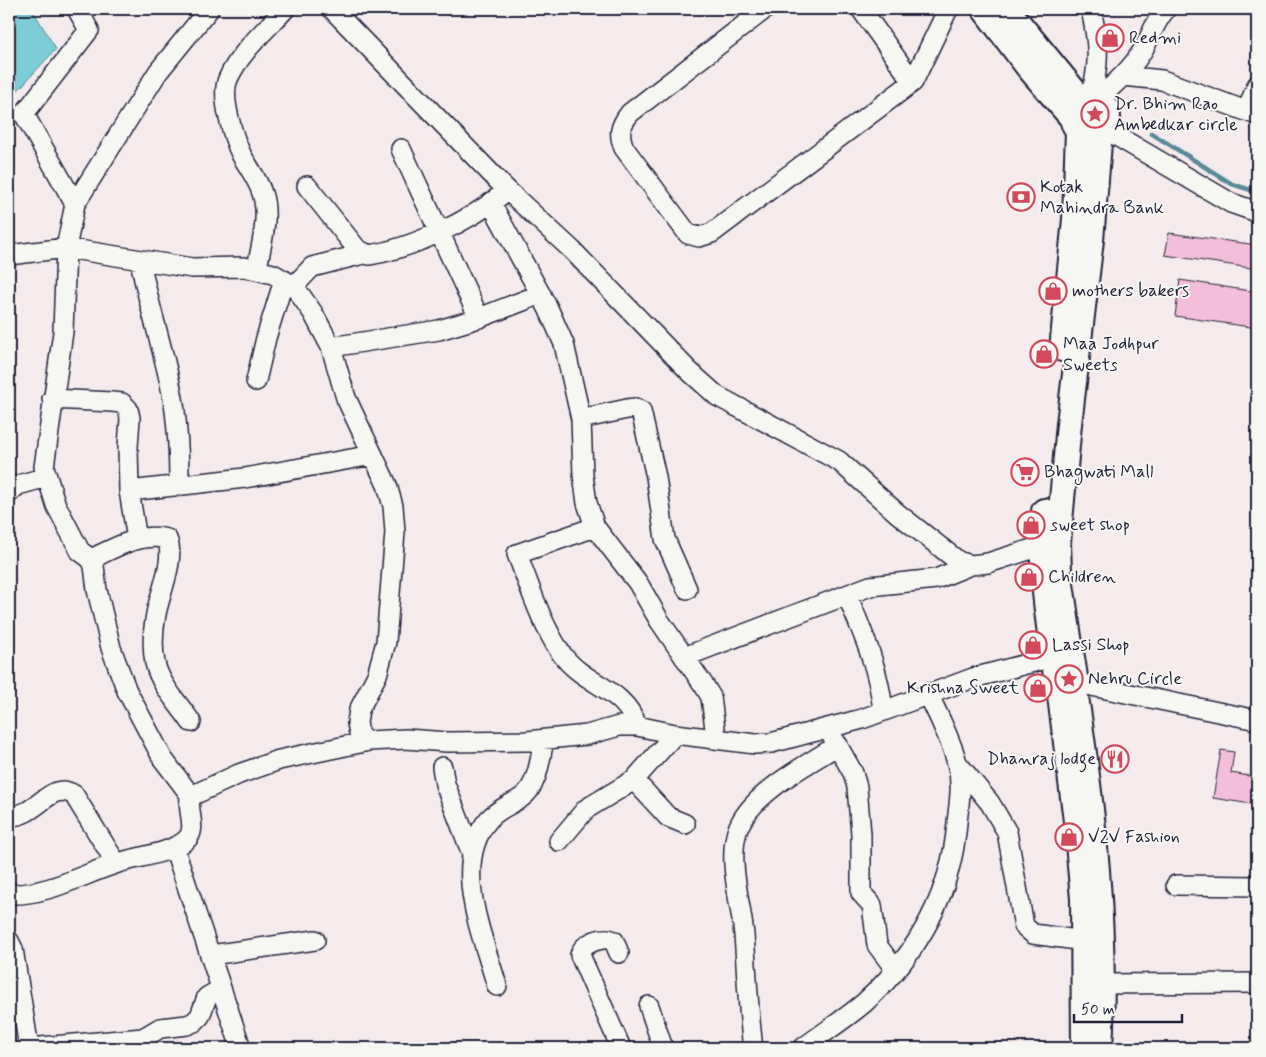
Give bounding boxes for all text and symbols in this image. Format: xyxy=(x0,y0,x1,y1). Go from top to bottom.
shop icon: Redmi xyxy=(1095,23,1125,53)
place label: Redmi xyxy=(1129,26,1181,50)
place label: Dr. Bhim Rao Ambedkar circle xyxy=(1114,92,1238,137)
place icon: Dr. Bhim Rao Ambedkar circle xyxy=(1080,99,1110,129)
place label: Kotak Mahindra Bank xyxy=(1040,175,1164,220)
bank icon: Kotak Mahindra Bank xyxy=(1006,182,1036,212)
shop icon: mothers bakers xyxy=(1038,276,1068,306)
place label: mothers bakers xyxy=(1072,279,1189,303)
place label: Maa Jodhpur Sweets xyxy=(1063,332,1159,377)
shop icon: Maa Jodhpur Sweets xyxy=(1029,339,1059,369)
supermarket icon: Bhagwati Mall xyxy=(1010,457,1040,487)
place label: Bhagwati Mall xyxy=(1044,460,1153,485)
shop icon: sweet shop xyxy=(1016,510,1046,540)
place label: sweet shop xyxy=(1050,513,1130,537)
shop icon: Children xyxy=(1014,562,1044,592)
place label: Children xyxy=(1048,565,1116,589)
shop icon: Lassi Shop xyxy=(1018,630,1048,660)
place label: Lassi Shop xyxy=(1052,633,1130,657)
place icon: Nehru Circle xyxy=(1054,664,1084,694)
place label: Nehru Circle xyxy=(1088,667,1182,691)
shop icon: Krishna Sweet xyxy=(1023,673,1053,703)
place label: Krishna Sweet xyxy=(907,676,1019,700)
restaurant icon: Dhanraj lodge xyxy=(1100,744,1130,774)
place label: Dhanraj lodge xyxy=(987,747,1096,773)
shop icon: V2V Fashion xyxy=(1054,822,1084,852)
place label: V2V Fashion xyxy=(1088,825,1180,849)
scale bar xyxy=(1074,992,1181,1024)
text: 50 m xyxy=(1081,1000,1115,1020)

